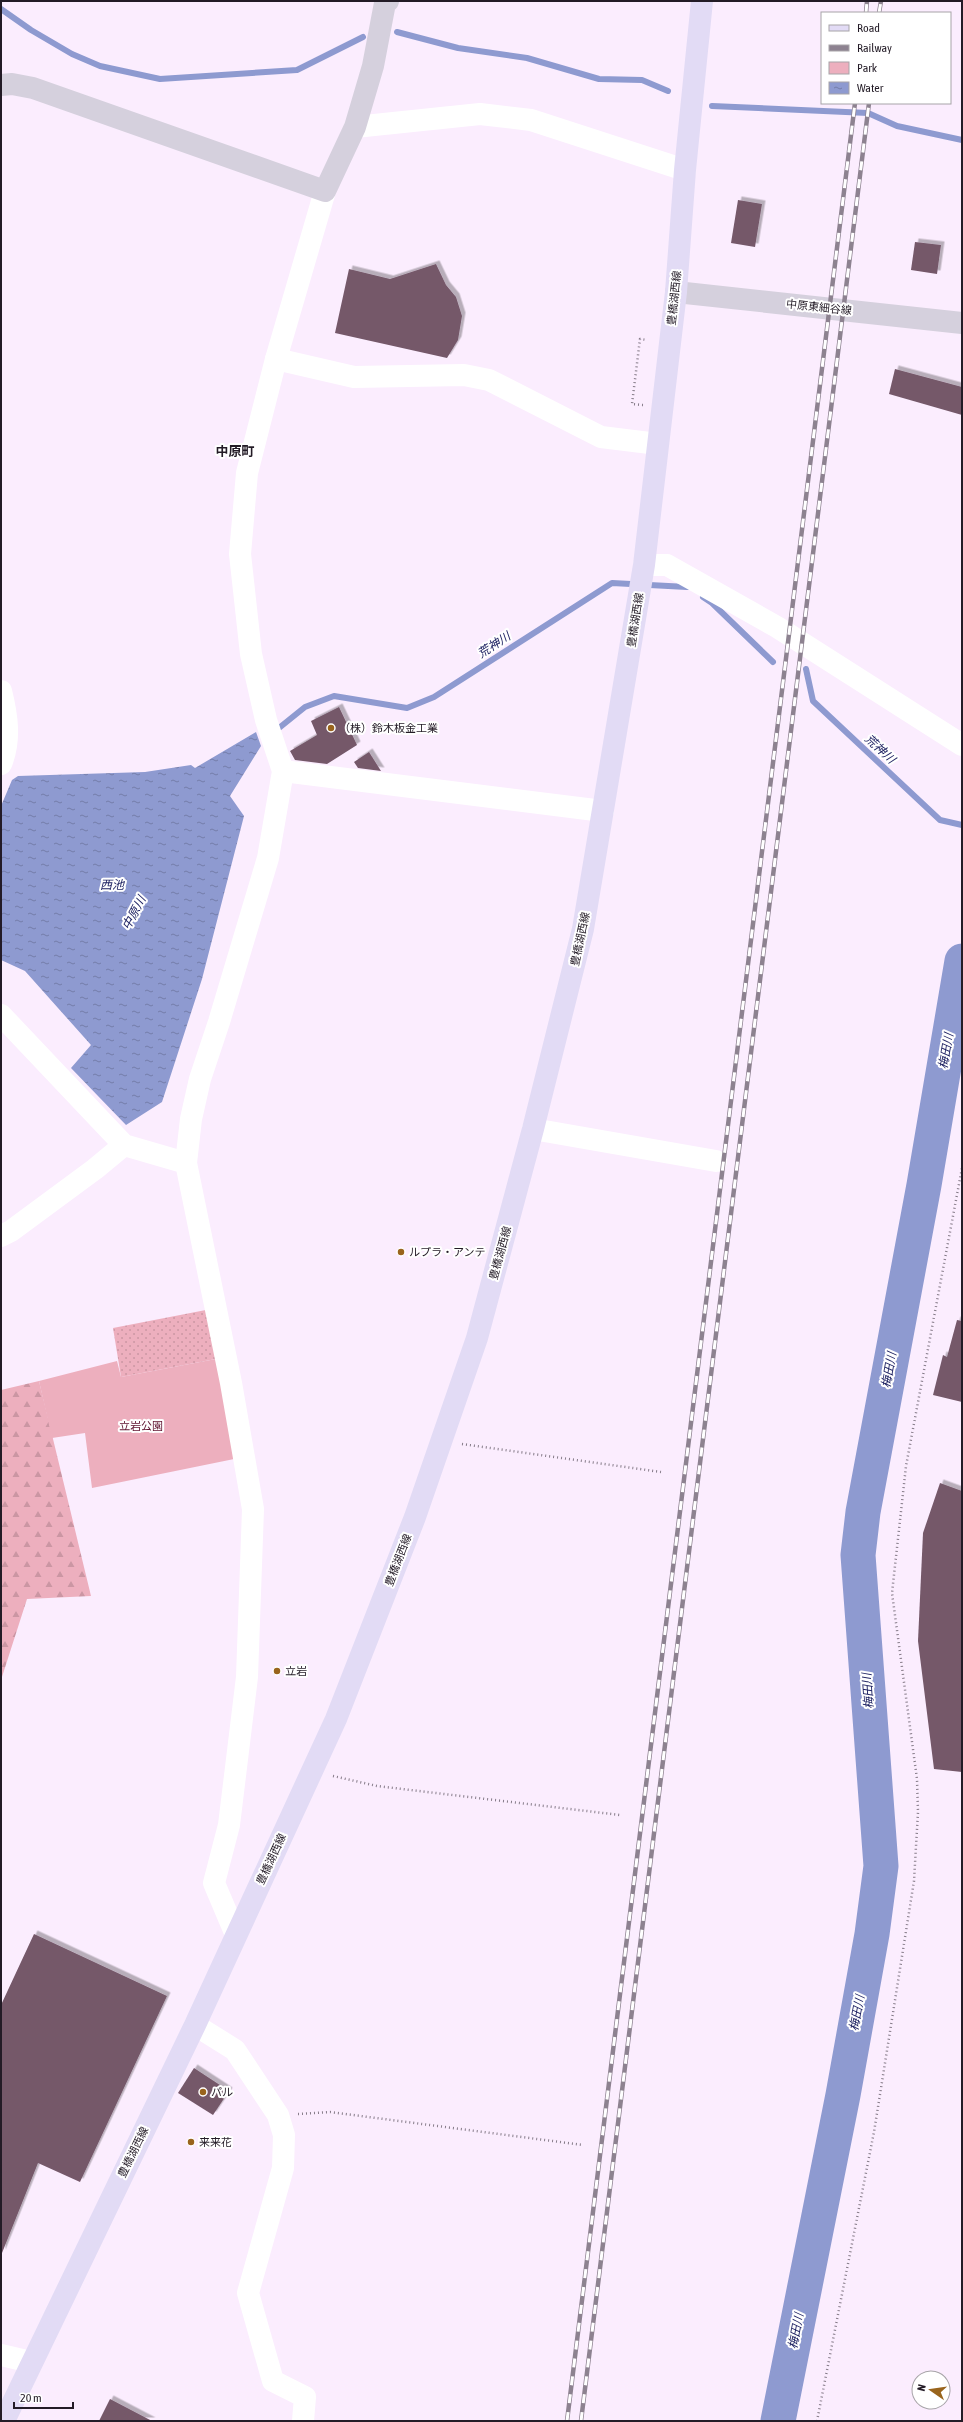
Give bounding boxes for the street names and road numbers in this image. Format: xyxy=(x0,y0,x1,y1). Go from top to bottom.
street label: 豊橋湖西線 xyxy=(665,270,683,326)
street label: 中原東細谷線 xyxy=(786,298,852,316)
street label: 豊橋湖西線 xyxy=(625,592,645,648)
street label: 豊橋湖西線 xyxy=(568,911,592,967)
street label: 豊橋湖西線 xyxy=(487,1225,513,1281)
street label: 豊橋湖西線 xyxy=(383,1532,413,1588)
street label: 豊橋湖西線 xyxy=(254,1832,288,1886)
street label: 豊橋湖西線 xyxy=(116,2125,150,2179)

